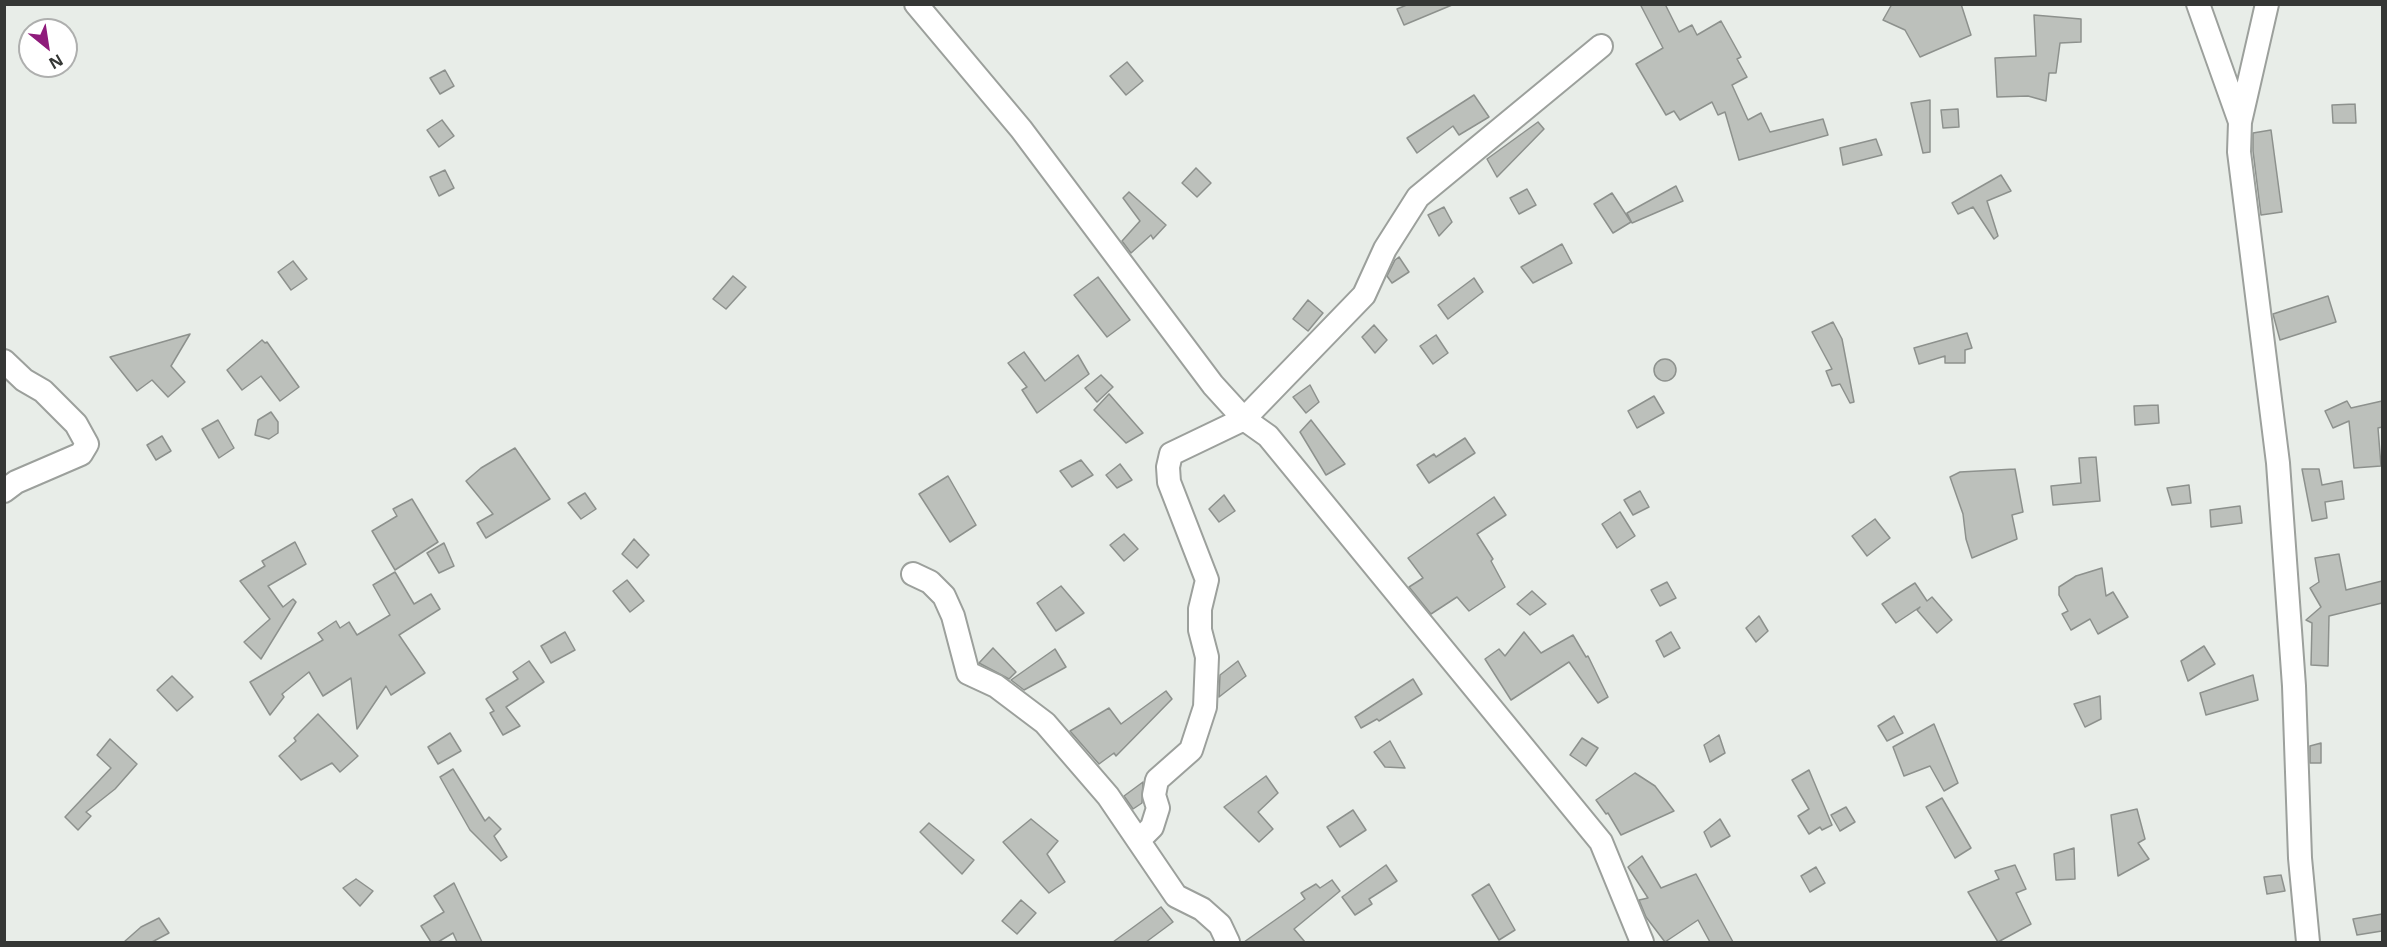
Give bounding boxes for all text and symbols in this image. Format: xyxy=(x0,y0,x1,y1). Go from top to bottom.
north arrow xyxy=(18,18,78,78)
text: N xyxy=(45,49,67,75)

